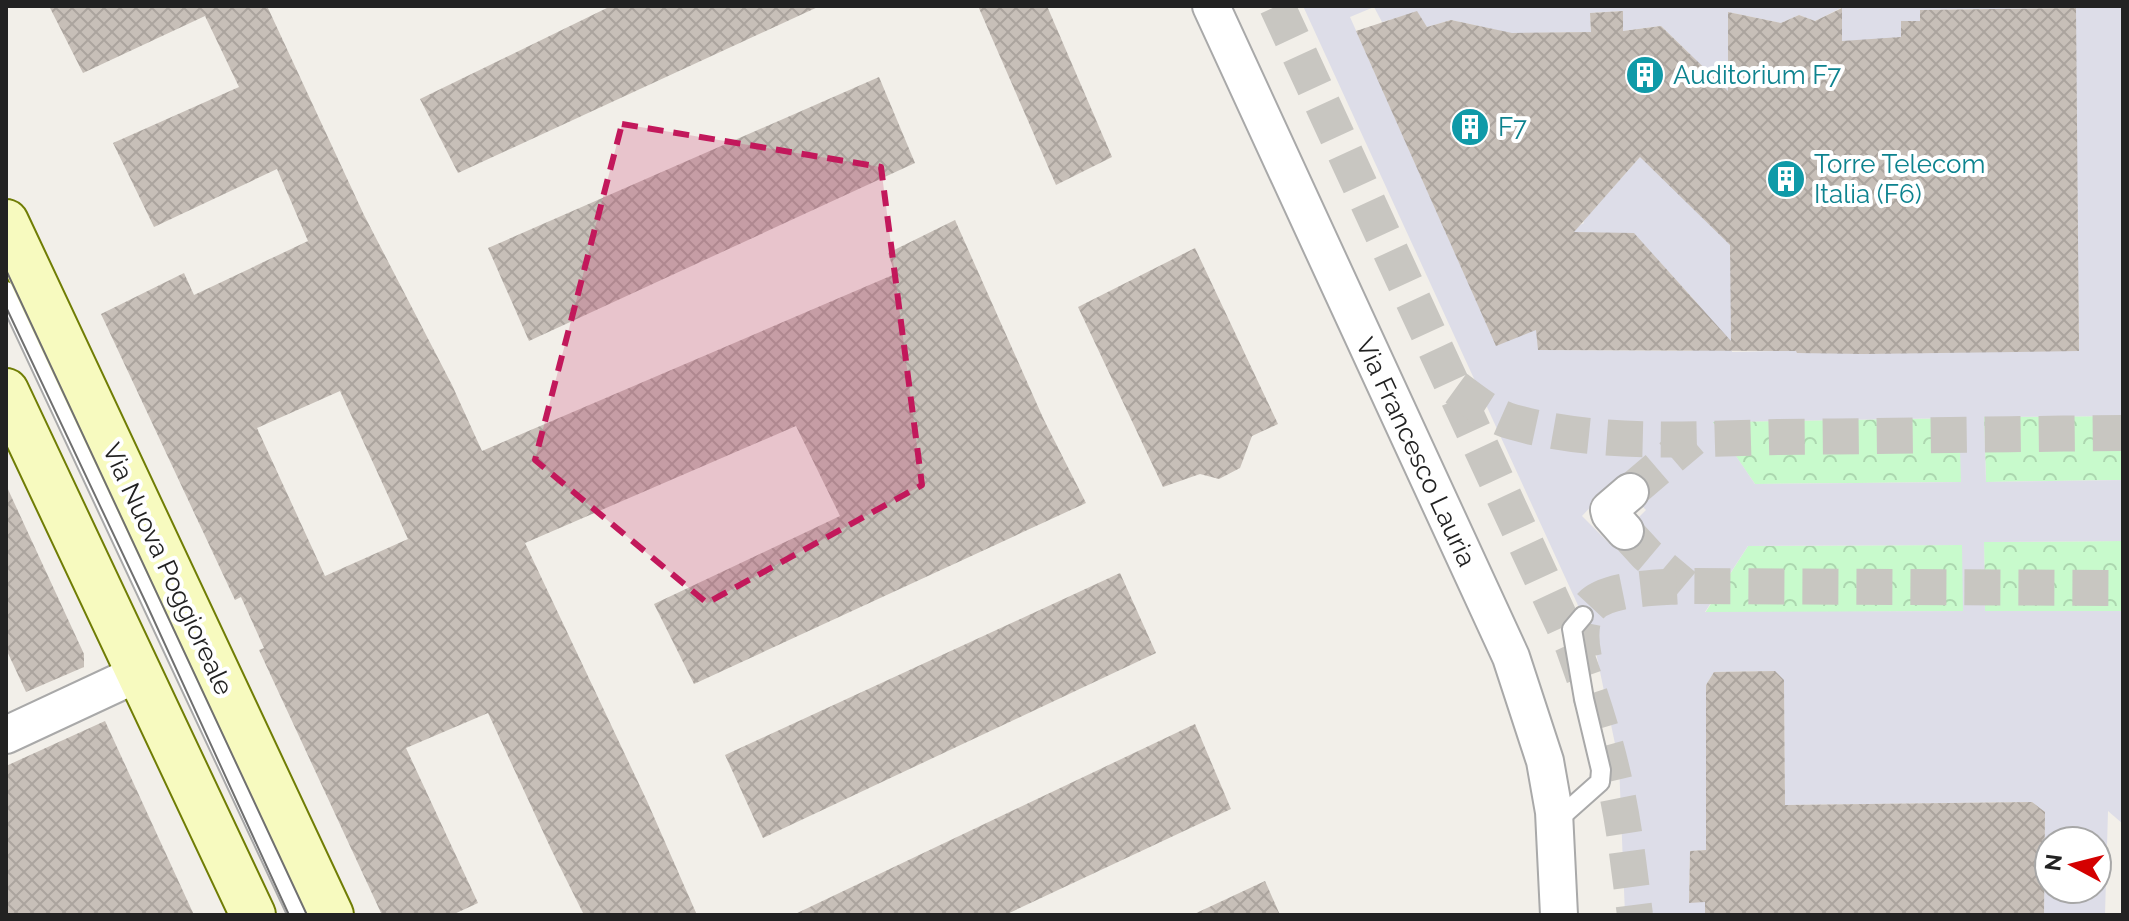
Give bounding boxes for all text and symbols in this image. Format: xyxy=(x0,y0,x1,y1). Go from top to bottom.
building icon: Auditorium F7 xyxy=(1624,54,1666,96)
place label: Auditorium F7 xyxy=(1673,60,1841,90)
building icon: F7 xyxy=(1449,106,1491,148)
place label: F7 xyxy=(1498,112,1527,142)
place label: Torre Telecom Italia (F6) xyxy=(1814,149,1985,209)
building icon: Torre Telecom Italia (F6) xyxy=(1765,158,1807,200)
street label: Via Francesco Lauria xyxy=(1350,333,1482,571)
street label: Via Nuova Poggioreale xyxy=(96,438,240,700)
north arrow xyxy=(2033,825,2113,905)
text: N xyxy=(2039,853,2067,872)

